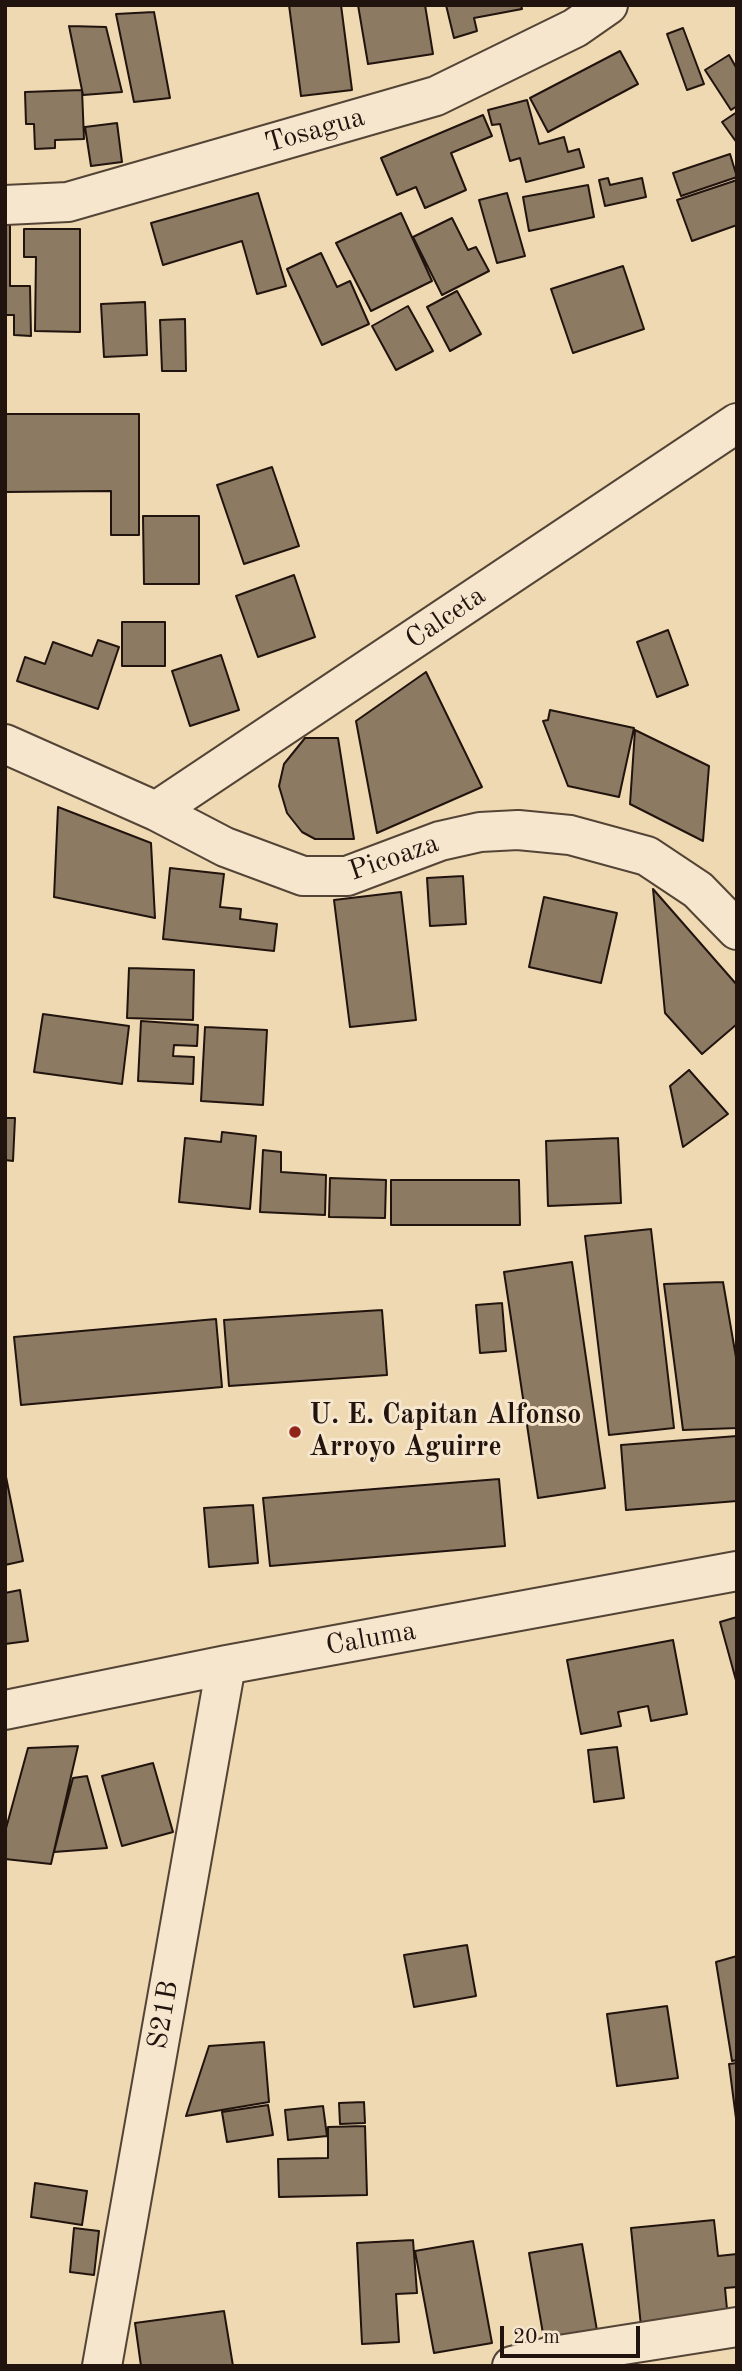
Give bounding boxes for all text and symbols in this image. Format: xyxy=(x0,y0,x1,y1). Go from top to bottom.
street label: Tosagua xyxy=(261,101,369,161)
street label: Calceta xyxy=(400,579,492,657)
street label: Picoaza xyxy=(345,827,443,889)
place label: U. E. Capitan Alfonso Arroyo Aguirre xyxy=(309,1399,581,1465)
marker: U. E. Capitan Alfonso Arroyo Aguirre xyxy=(287,1424,303,1440)
street label: Caluma xyxy=(323,1615,419,1663)
street label: S21B xyxy=(141,1978,187,2052)
scale bar xyxy=(504,2312,644,2356)
text: 20 m xyxy=(513,2327,560,2348)

